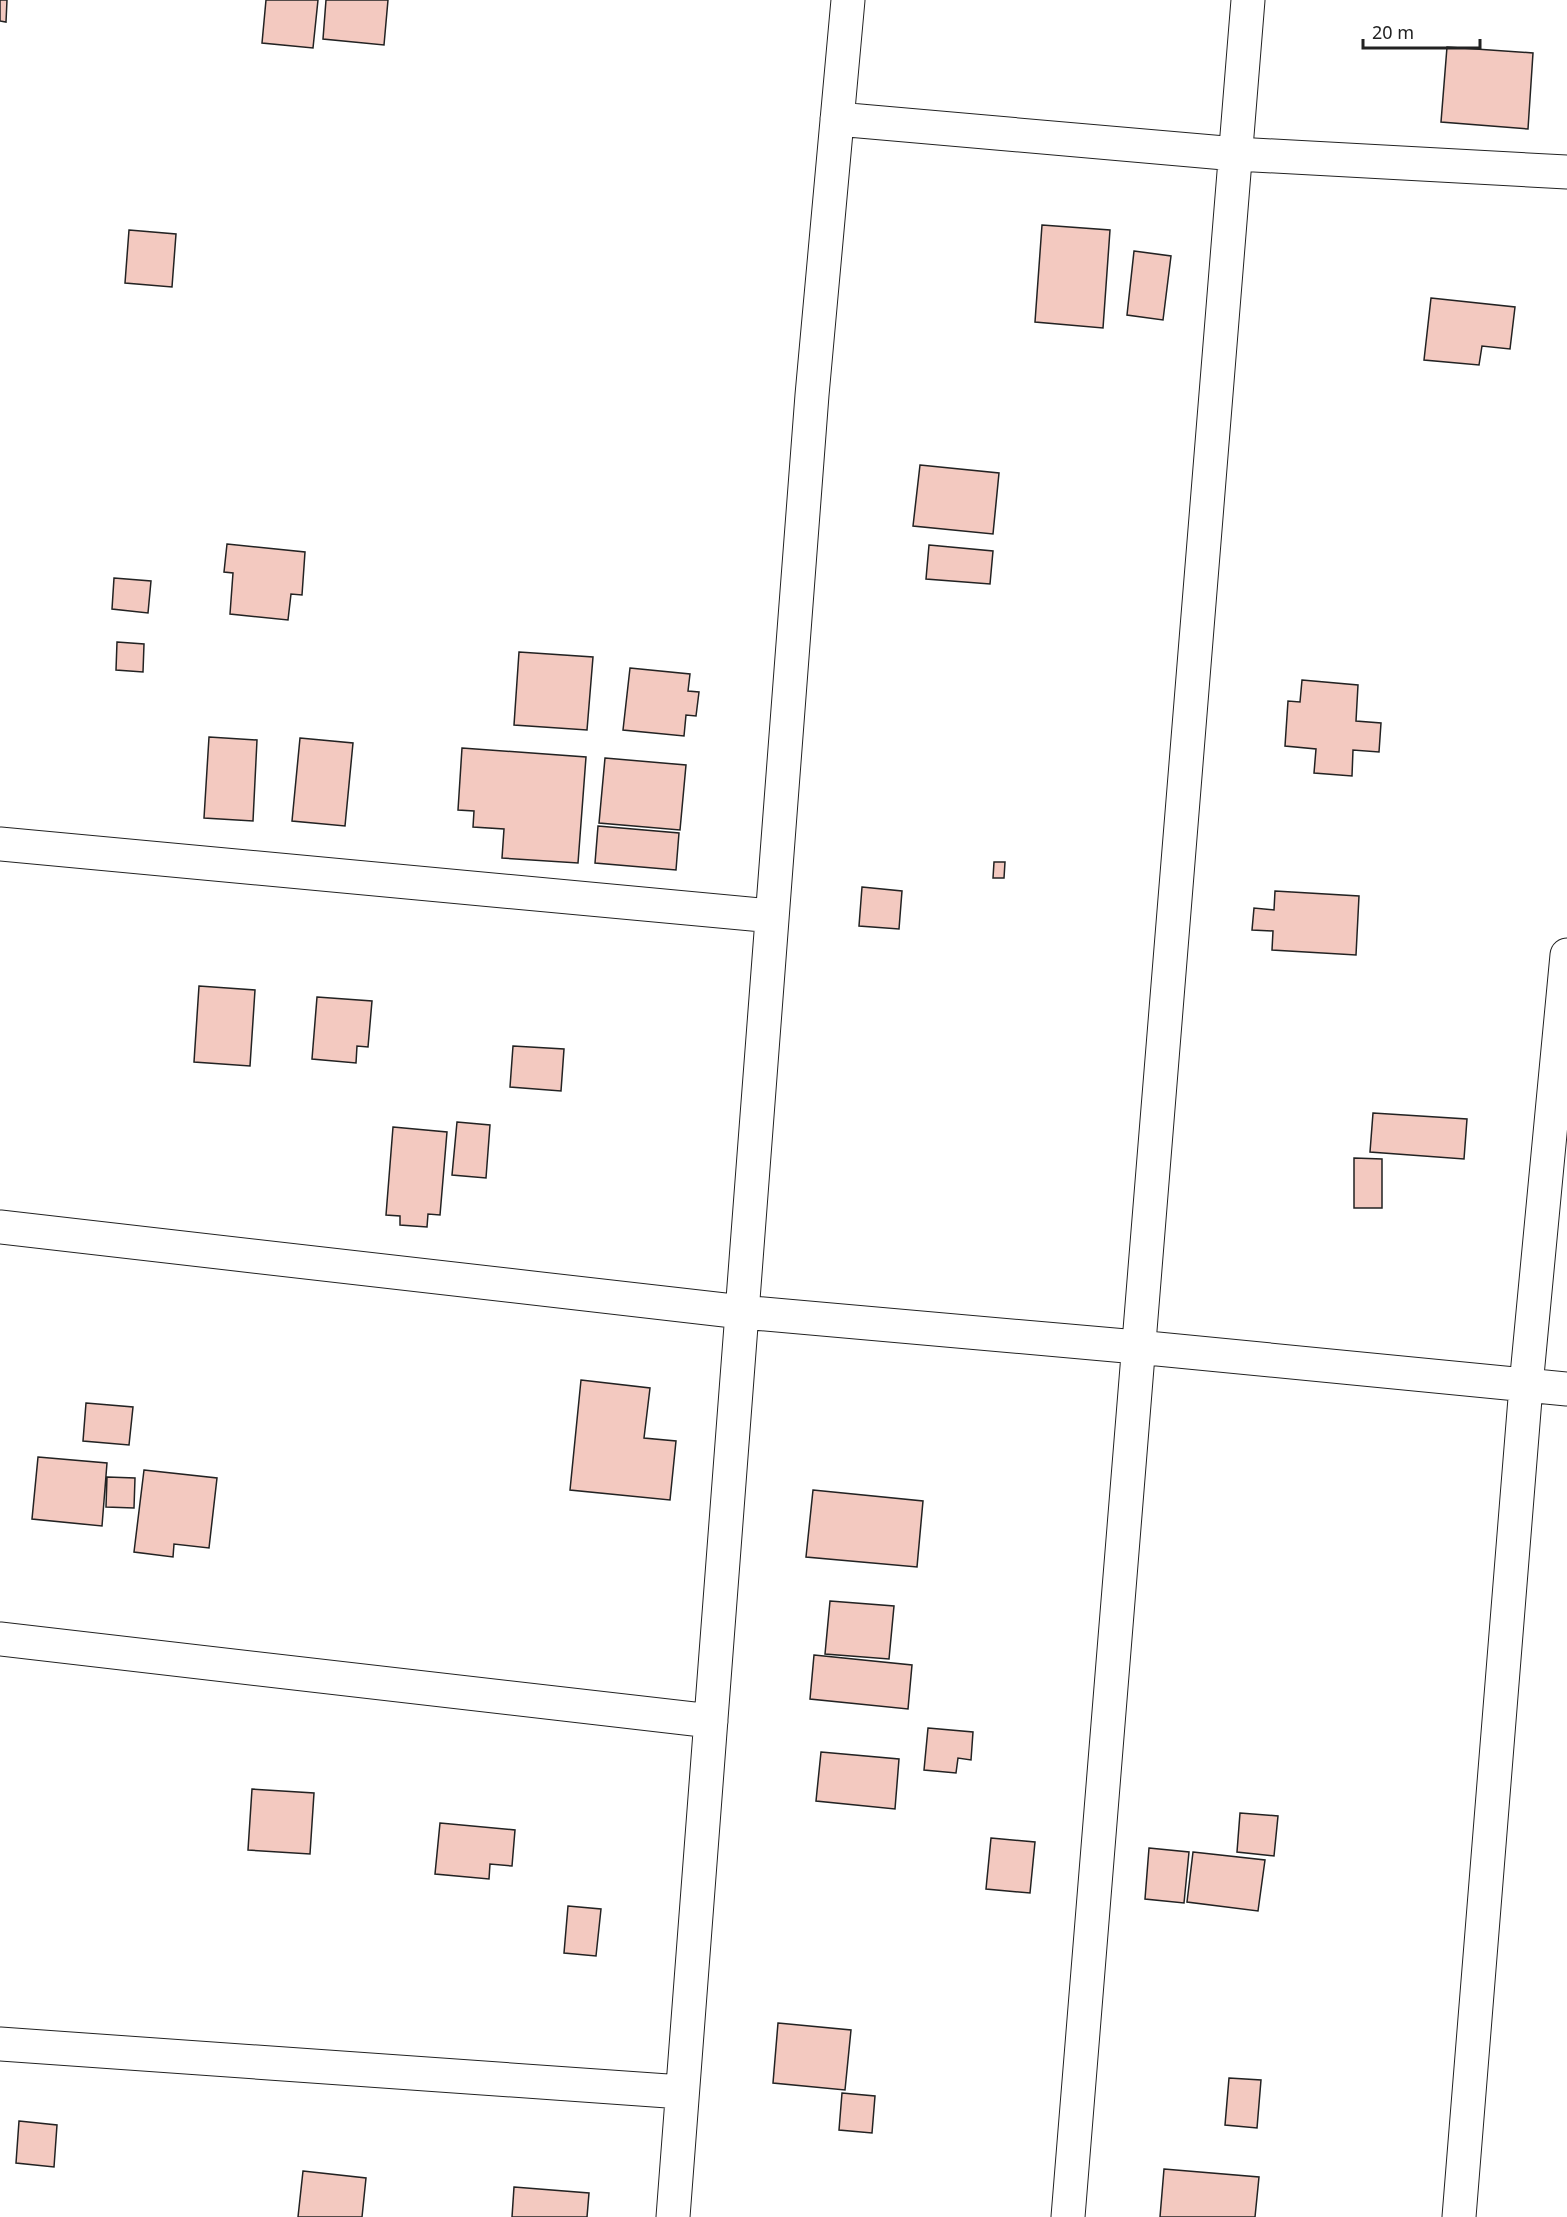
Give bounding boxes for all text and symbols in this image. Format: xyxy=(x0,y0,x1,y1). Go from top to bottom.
scale bar xyxy=(1363,12,1480,50)
text: 20 m xyxy=(1372,20,1414,44)

